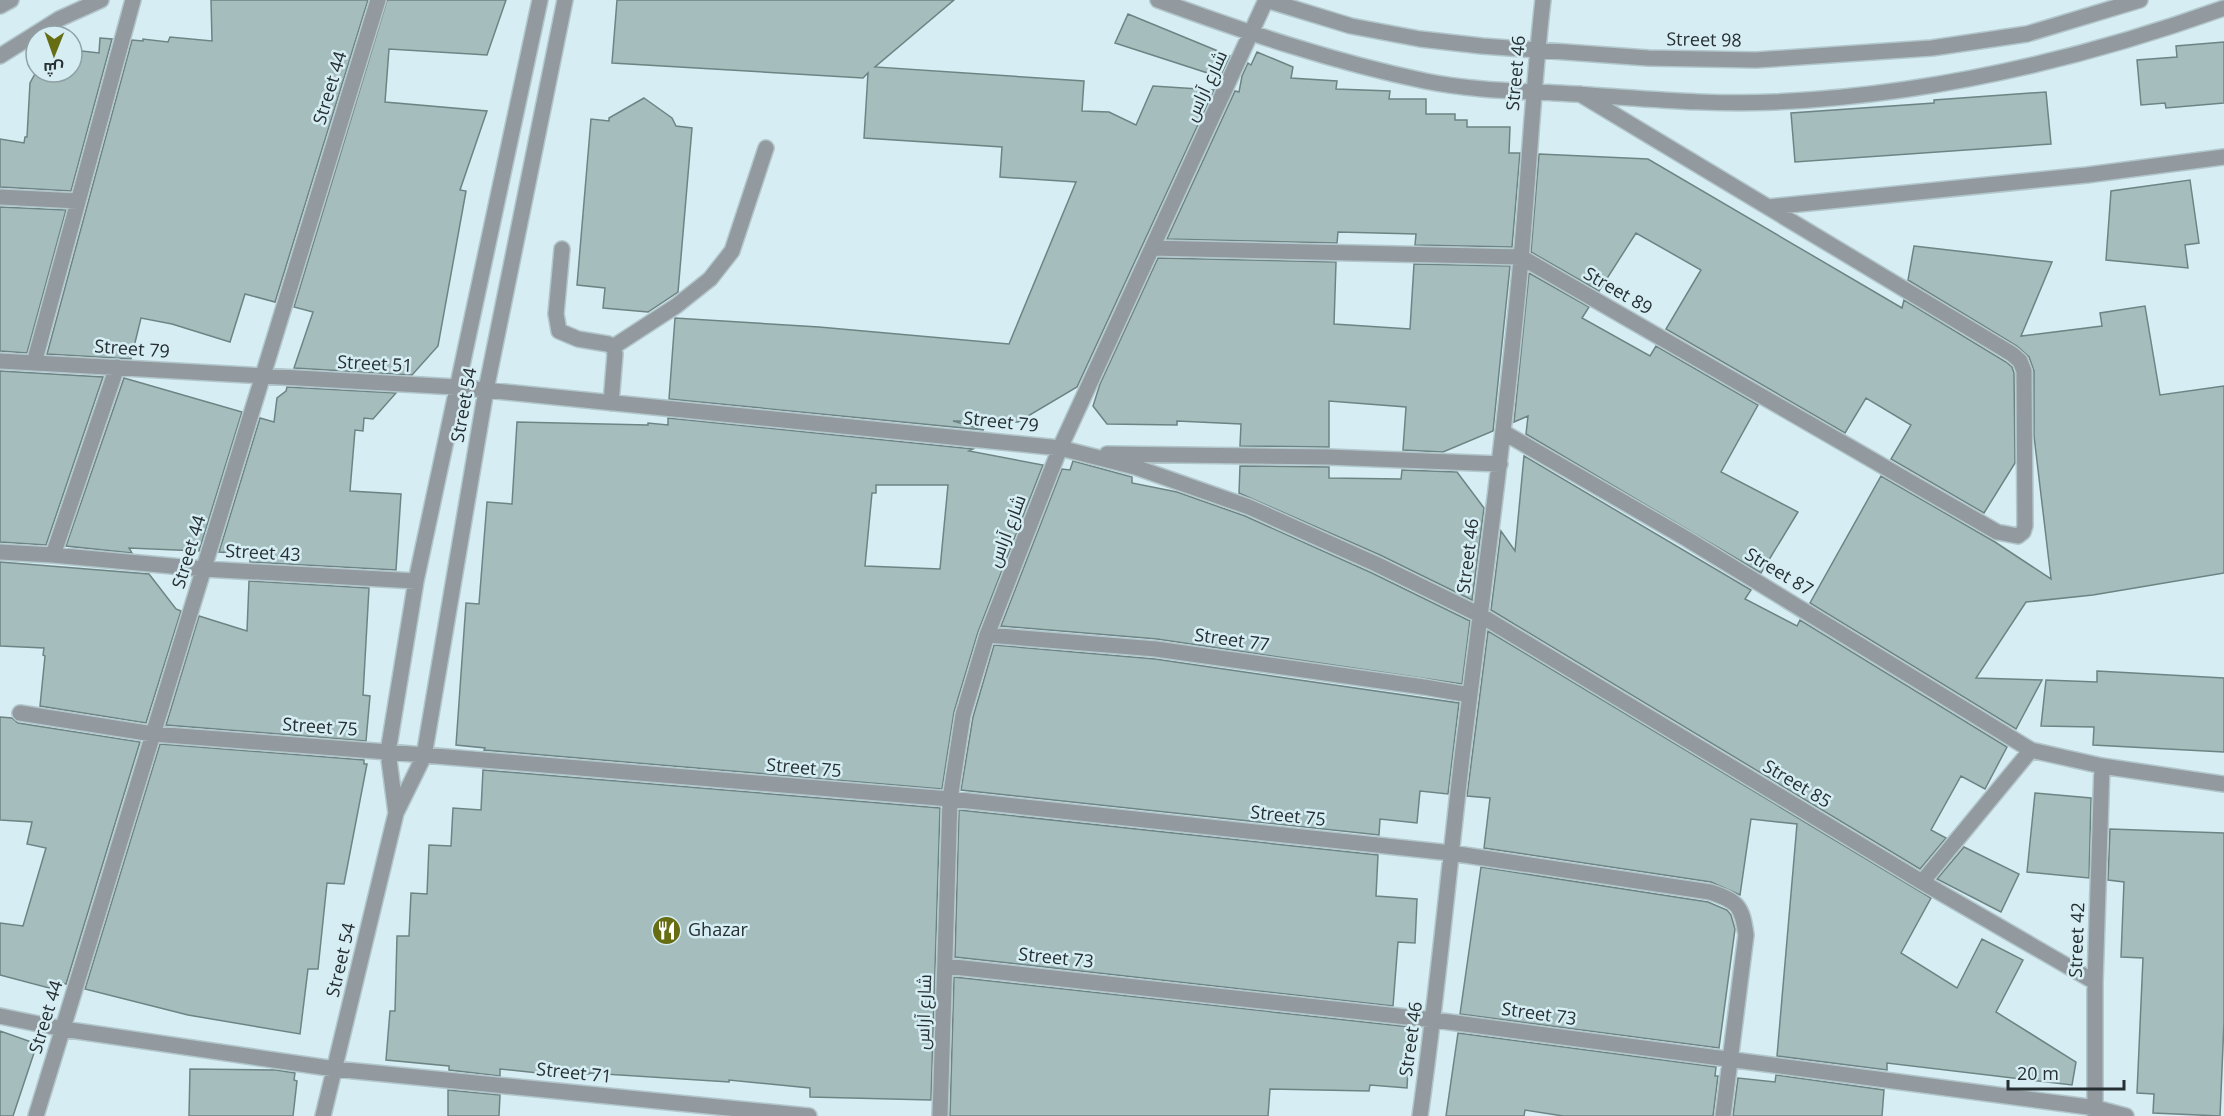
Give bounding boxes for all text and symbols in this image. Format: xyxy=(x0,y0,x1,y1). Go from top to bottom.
north arrow xyxy=(24,24,84,84)
street label: Street 98 xyxy=(1666,26,1742,52)
street label: Street 46 xyxy=(1500,34,1530,112)
street label: شارع آراس xyxy=(1178,46,1233,125)
street label: Street 44 xyxy=(307,48,352,127)
text: ش xyxy=(43,58,64,80)
street label: Street 89 xyxy=(1580,261,1657,319)
street label: Street 79 xyxy=(94,333,171,363)
street label: Street 51 xyxy=(337,349,413,377)
street label: Street 54 xyxy=(445,366,481,444)
street label: Street 79 xyxy=(962,405,1040,437)
street label: شارع آراس xyxy=(981,491,1032,571)
street label: Street 44 xyxy=(166,512,211,591)
street label: Street 46 xyxy=(1450,517,1484,595)
street label: Street 43 xyxy=(225,538,301,566)
street label: Street 87 xyxy=(1741,541,1818,601)
street label: Street 77 xyxy=(1193,622,1271,656)
street label: Street 75 xyxy=(282,711,359,741)
street label: Street 75 xyxy=(765,752,843,782)
street label: Street 85 xyxy=(1759,753,1836,813)
street label: Street 75 xyxy=(1249,799,1327,831)
street label: Street 42 xyxy=(2063,902,2089,978)
restaurant icon: Ghazar xyxy=(651,914,683,946)
place label: Ghazar xyxy=(688,917,749,941)
street label: Street 54 xyxy=(320,920,360,999)
street label: Street 73 xyxy=(1017,941,1095,973)
street label: شارع آراس xyxy=(910,974,937,1050)
street label: Street 44 xyxy=(23,977,68,1056)
street label: Street 73 xyxy=(1500,996,1578,1030)
street label: Street 46 xyxy=(1393,1000,1427,1078)
scale bar xyxy=(2008,1053,2124,1091)
street label: Street 71 xyxy=(535,1056,613,1088)
text: 20 m xyxy=(2017,1061,2059,1085)

